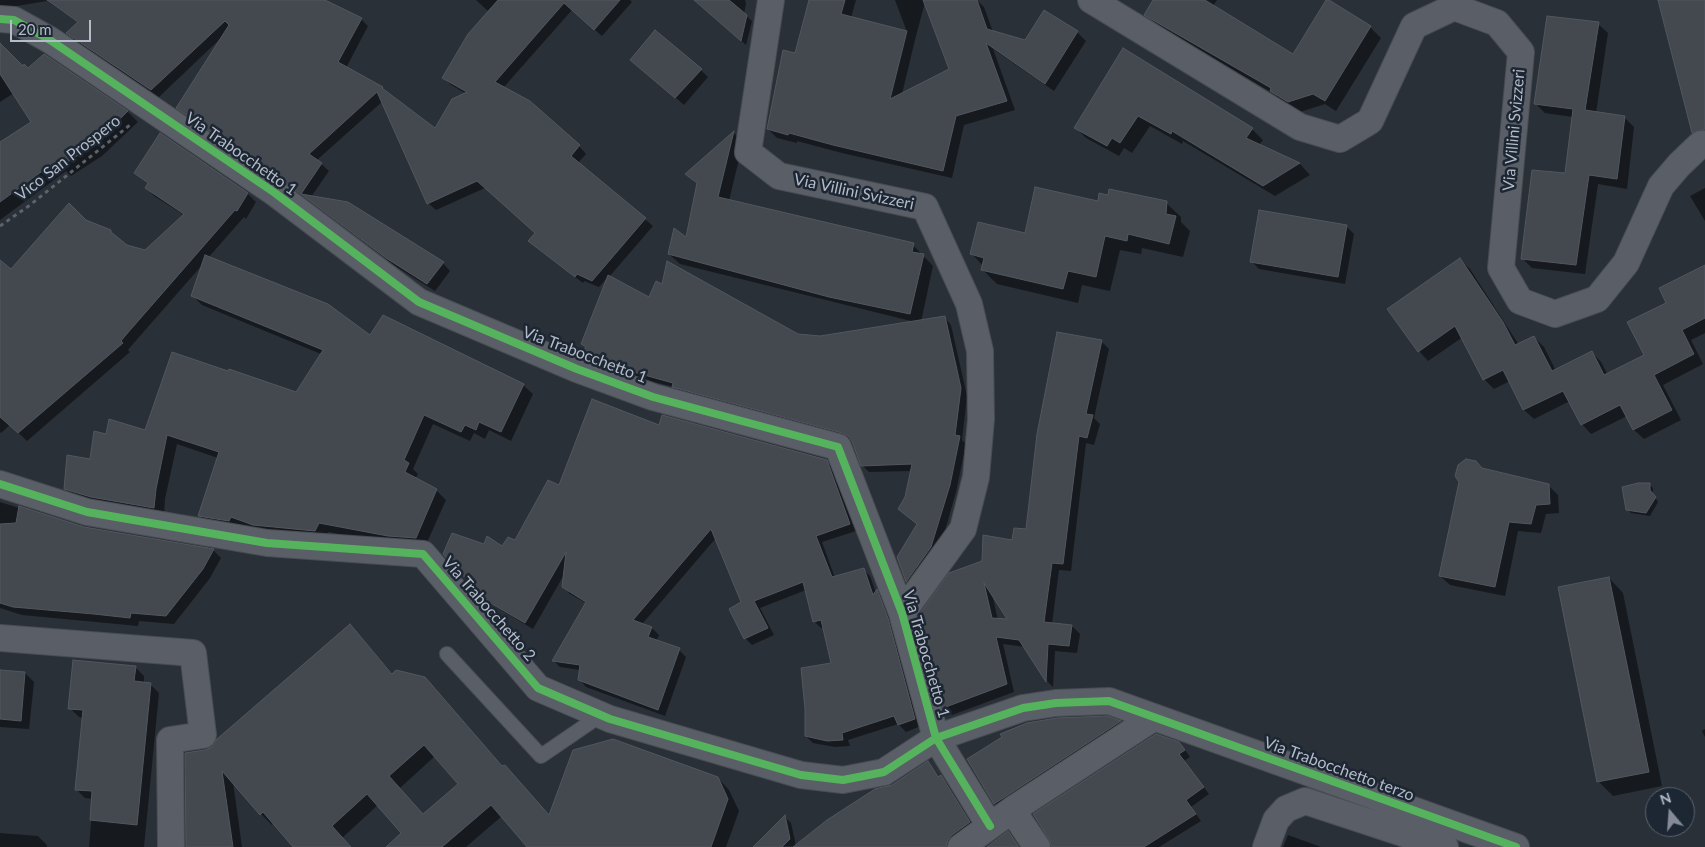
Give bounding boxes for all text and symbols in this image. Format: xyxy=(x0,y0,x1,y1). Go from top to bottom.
scale bar xyxy=(12,10,94,42)
text: 20 m xyxy=(18,20,52,38)
street label: Via Villini Svizzeri xyxy=(1499,68,1529,192)
street label: Via Trabocchetto 1 xyxy=(181,108,301,200)
street label: Vico San Prospero xyxy=(12,111,124,205)
street label: Via Villini Svizzeri xyxy=(792,170,916,214)
street label: Via Trabocchetto 1 xyxy=(520,322,650,388)
street label: Via Trabocchetto 2 xyxy=(438,553,540,665)
street label: Via Trabocchetto 1 xyxy=(899,588,953,720)
street label: Via Trabocchetto terzo xyxy=(1261,733,1417,805)
north arrow xyxy=(1645,787,1695,837)
text: N xyxy=(1658,788,1673,808)

